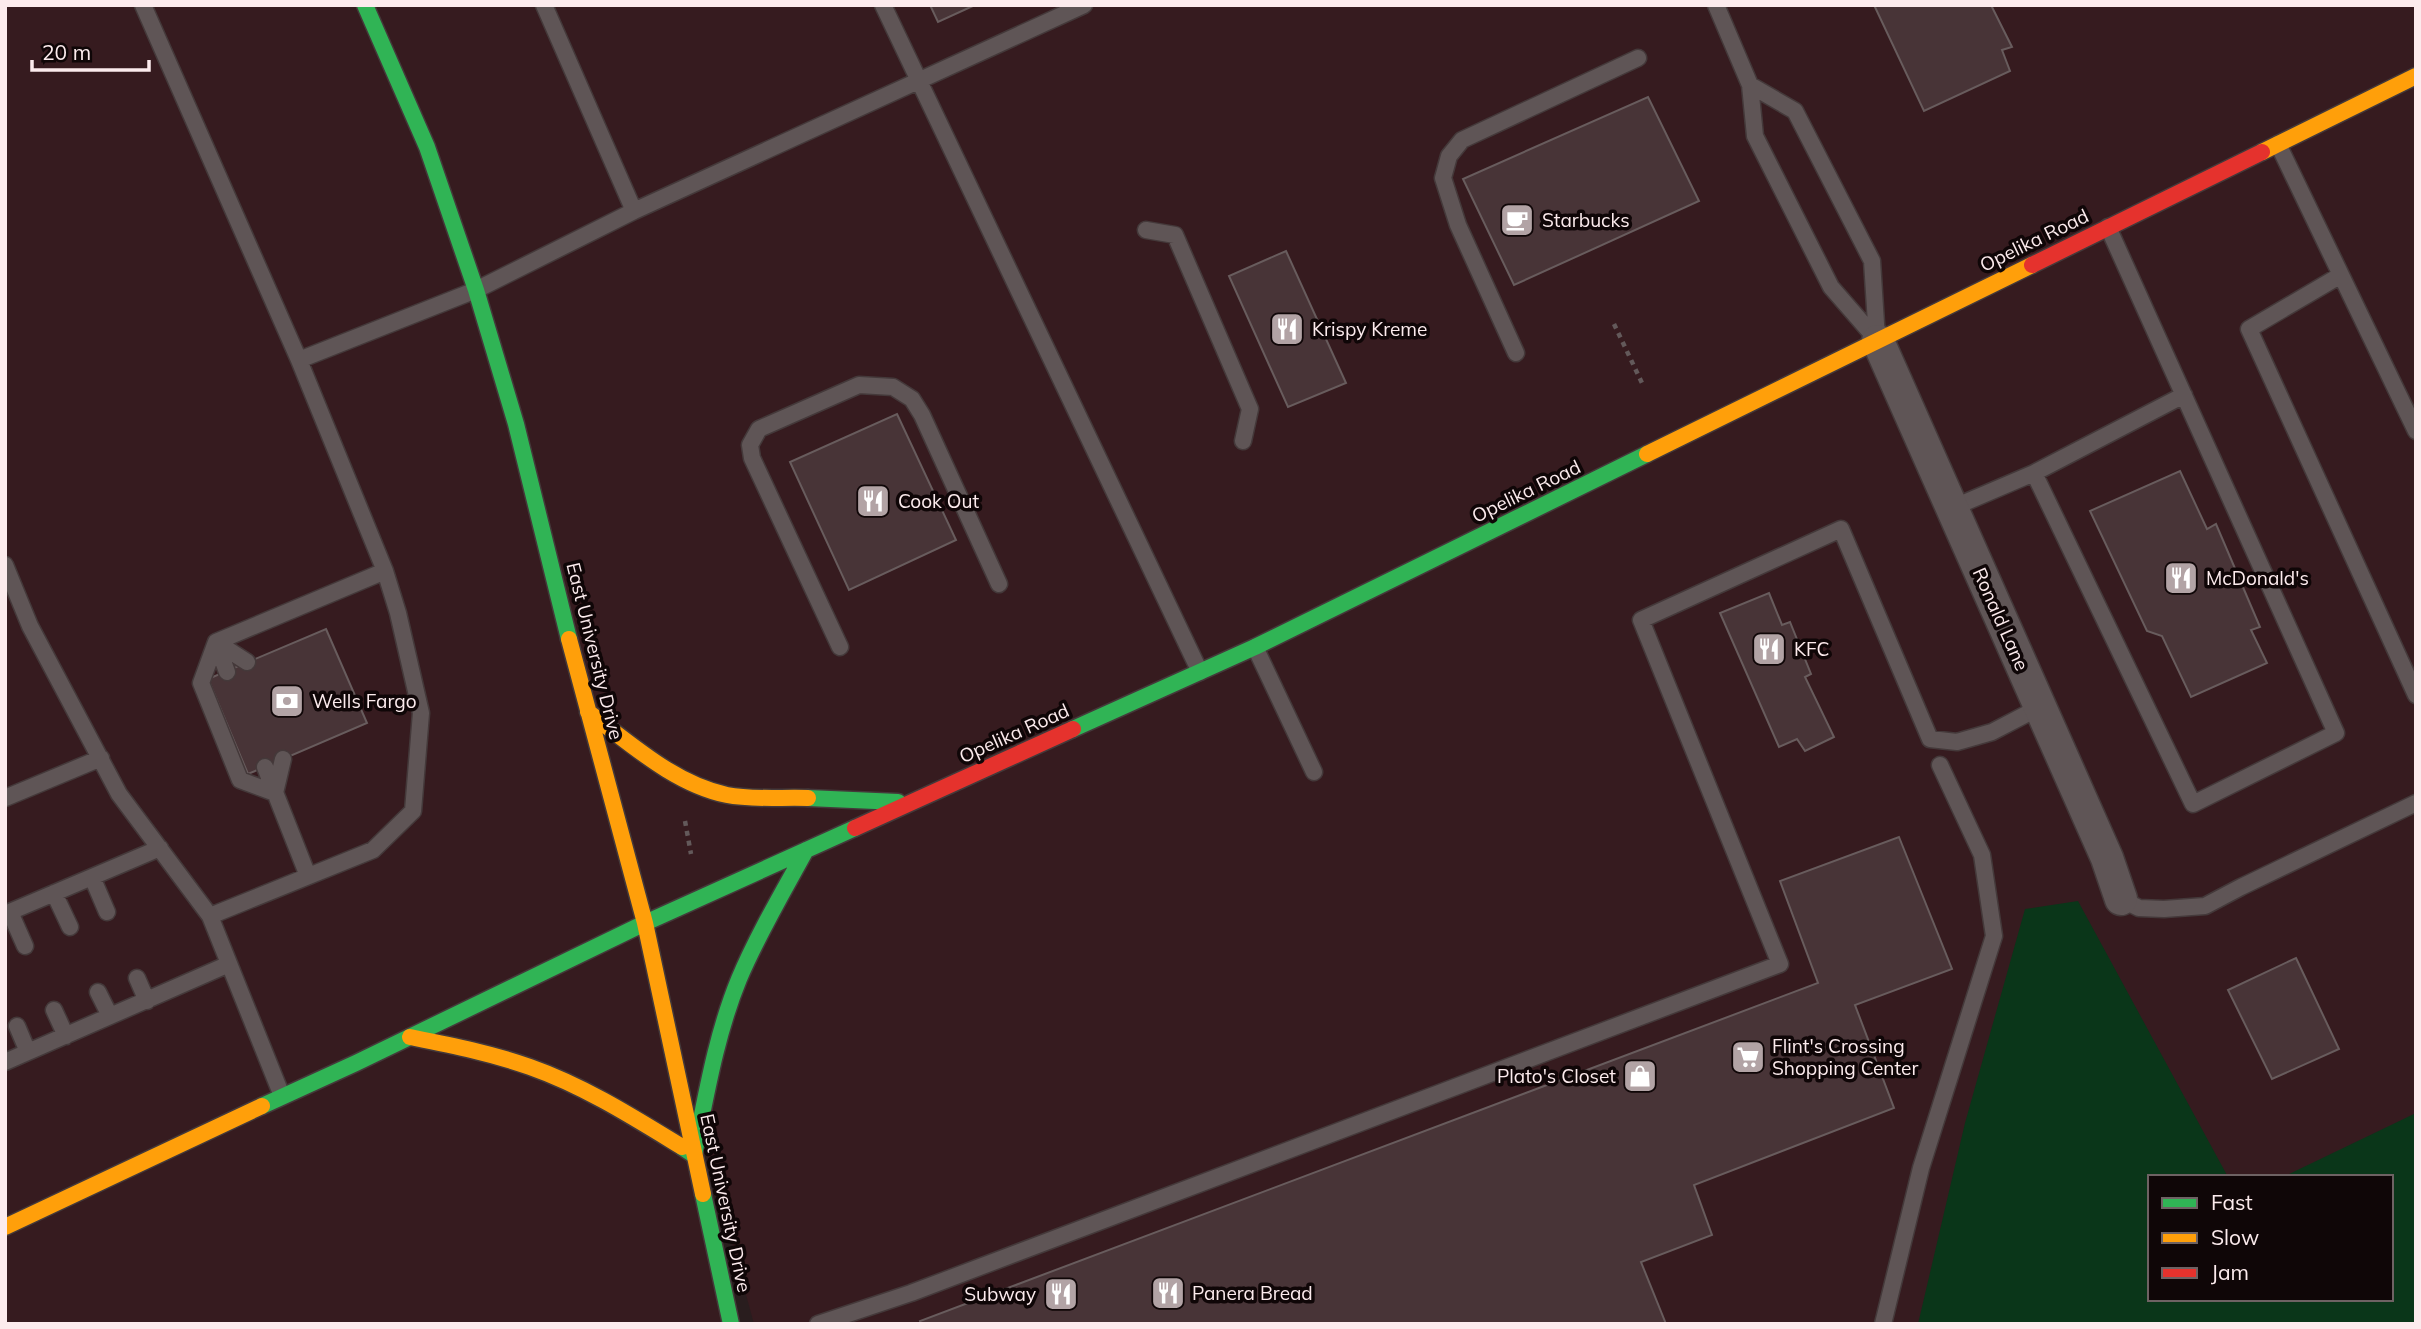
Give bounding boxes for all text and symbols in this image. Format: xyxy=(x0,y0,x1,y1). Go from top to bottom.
scale bar xyxy=(32,28,149,72)
text: 20 m xyxy=(42,39,91,65)
cafe icon: Starbucks xyxy=(1498,201,1536,239)
street label: Opelika Road xyxy=(1976,203,2092,277)
place label: Starbucks xyxy=(1542,208,1630,232)
restaurant icon: Krispy Kreme xyxy=(1268,310,1306,348)
place label: Krispy Kreme xyxy=(1312,317,1427,341)
street label: Opelika Road xyxy=(1468,454,1584,528)
restaurant icon: Cook Out xyxy=(854,482,892,520)
place label: Cook Out xyxy=(898,489,979,513)
restaurant icon: McDonald's xyxy=(2162,559,2200,597)
street label: East University Drive xyxy=(561,560,629,742)
street label: Ronald Lane xyxy=(1968,564,2034,674)
place label: McDonald's xyxy=(2206,566,2309,590)
restaurant icon: KFC xyxy=(1750,630,1788,668)
place label: KFC xyxy=(1794,637,1829,661)
bank icon: Wells Fargo xyxy=(268,682,306,720)
place label: Wells Fargo xyxy=(312,689,417,713)
street label: Opelika Road xyxy=(955,698,1073,768)
place label: Flint's Crossing Shopping Center xyxy=(1772,1034,1918,1080)
supermarket icon: Flint's Crossing Shopping Center xyxy=(1729,1038,1767,1076)
shop icon: Plato's Closet xyxy=(1621,1057,1659,1095)
place label: Plato's Closet xyxy=(1497,1064,1616,1088)
street label: East University Drive xyxy=(695,1112,757,1294)
legend xyxy=(2148,1175,2393,1301)
text: Fast xyxy=(2211,1189,2253,1215)
text: Slow xyxy=(2211,1224,2259,1250)
text: Jam xyxy=(2211,1259,2249,1285)
restaurant icon: Panera Bread xyxy=(1149,1274,1187,1312)
restaurant icon: Subway xyxy=(1042,1275,1080,1313)
place label: Panera Bread xyxy=(1192,1281,1313,1305)
place label: Subway xyxy=(964,1282,1036,1306)

